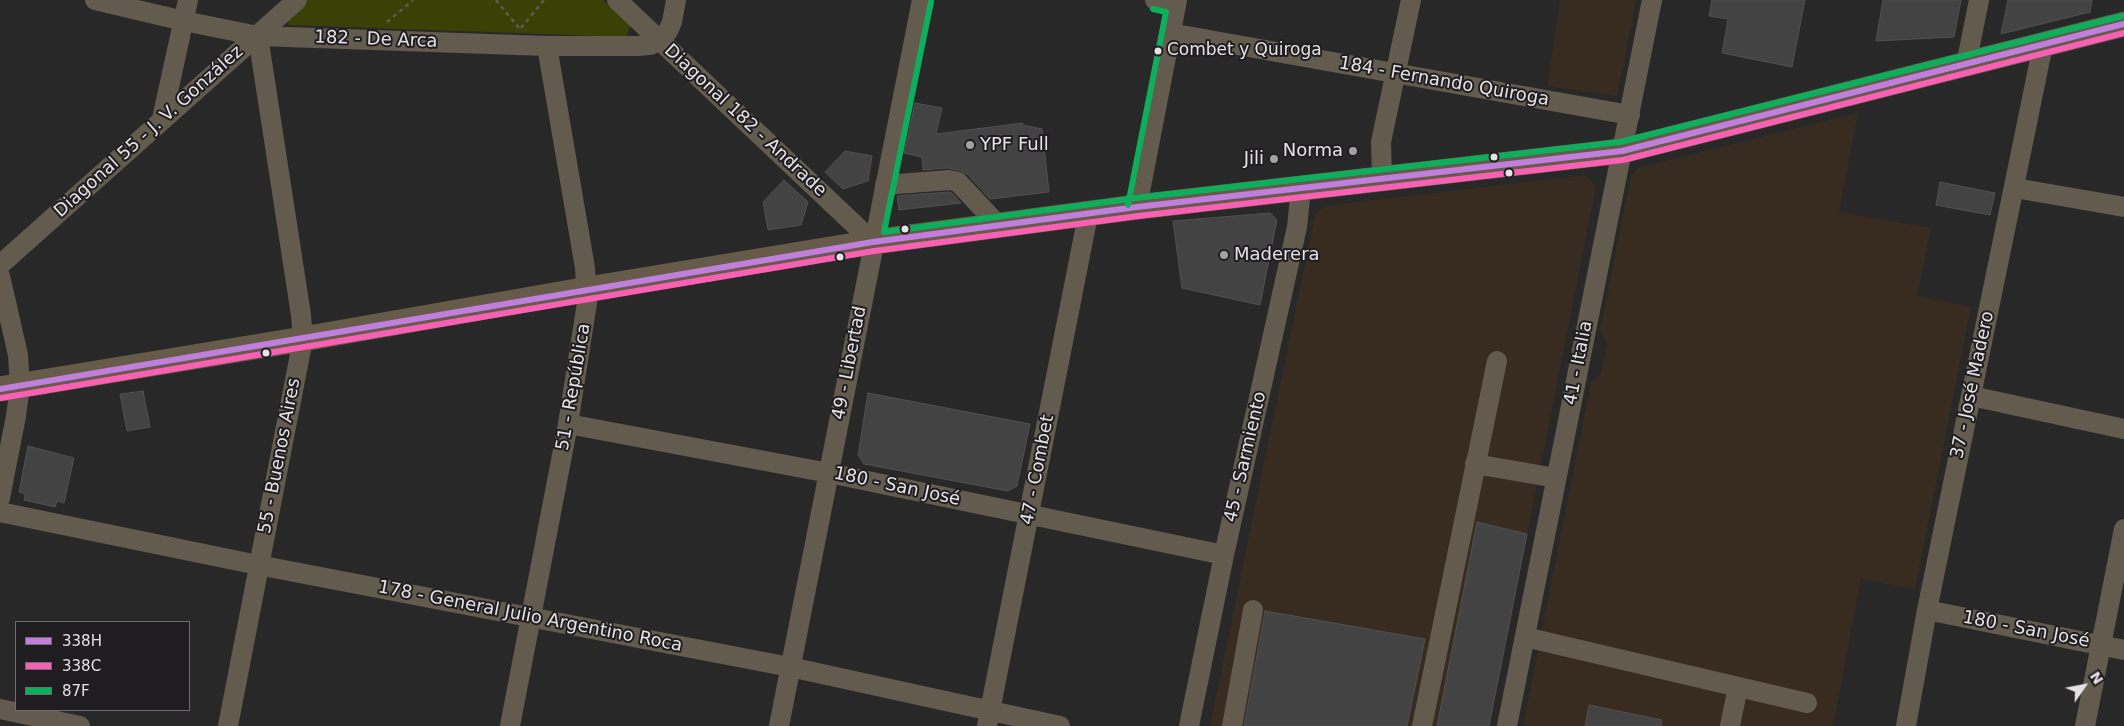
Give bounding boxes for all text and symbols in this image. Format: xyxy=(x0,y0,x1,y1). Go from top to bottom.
street label: 182 - De Arca xyxy=(314,27,438,53)
street label: Diagonal 182 - Andrade xyxy=(659,40,831,202)
street label: Diagonal 55 - J. V. González xyxy=(50,41,248,223)
place label: Combet y Quiroga xyxy=(1167,41,1322,61)
marker: Combet y Quiroga xyxy=(1153,46,1163,56)
street label: 184 - Fernando Quiroga xyxy=(1337,53,1551,111)
place label: YPF Full xyxy=(980,134,1049,156)
marker: YPF Full xyxy=(964,139,976,151)
place label: Norma xyxy=(1283,140,1343,162)
marker: Norma xyxy=(1347,145,1359,157)
place label: Jili xyxy=(1244,148,1264,170)
unlabelled marker xyxy=(1489,152,1499,162)
marker: Jili xyxy=(1268,153,1280,165)
unlabelled marker xyxy=(1504,168,1514,178)
unlabelled marker xyxy=(900,224,910,234)
place label: Maderera xyxy=(1234,244,1320,266)
marker: Maderera xyxy=(1218,249,1230,261)
unlabelled marker xyxy=(835,252,845,262)
street label: 49 - Libertad xyxy=(828,304,872,422)
street label: 37 - José Madero xyxy=(1947,309,1999,461)
street label: 41 - Italia xyxy=(1560,319,1598,407)
street label: 51 - República xyxy=(552,322,596,452)
unlabelled marker xyxy=(261,348,271,358)
street label: 55 - Buenos Aires xyxy=(254,376,306,536)
street label: 45 - Sarmiento xyxy=(1220,390,1272,524)
street label: 47 - Combet xyxy=(1017,413,1059,527)
street label: 180 - San José xyxy=(832,463,962,511)
street label: 178 - General Julio Argentino Roca xyxy=(376,577,684,657)
street label: 180 - San José xyxy=(1961,607,2091,653)
legend xyxy=(15,621,190,711)
text: 338H xyxy=(62,632,102,650)
text: 338C xyxy=(62,657,101,675)
north arrow xyxy=(2059,661,2109,711)
text: N xyxy=(2087,669,2106,687)
text: 87F xyxy=(62,682,90,700)

